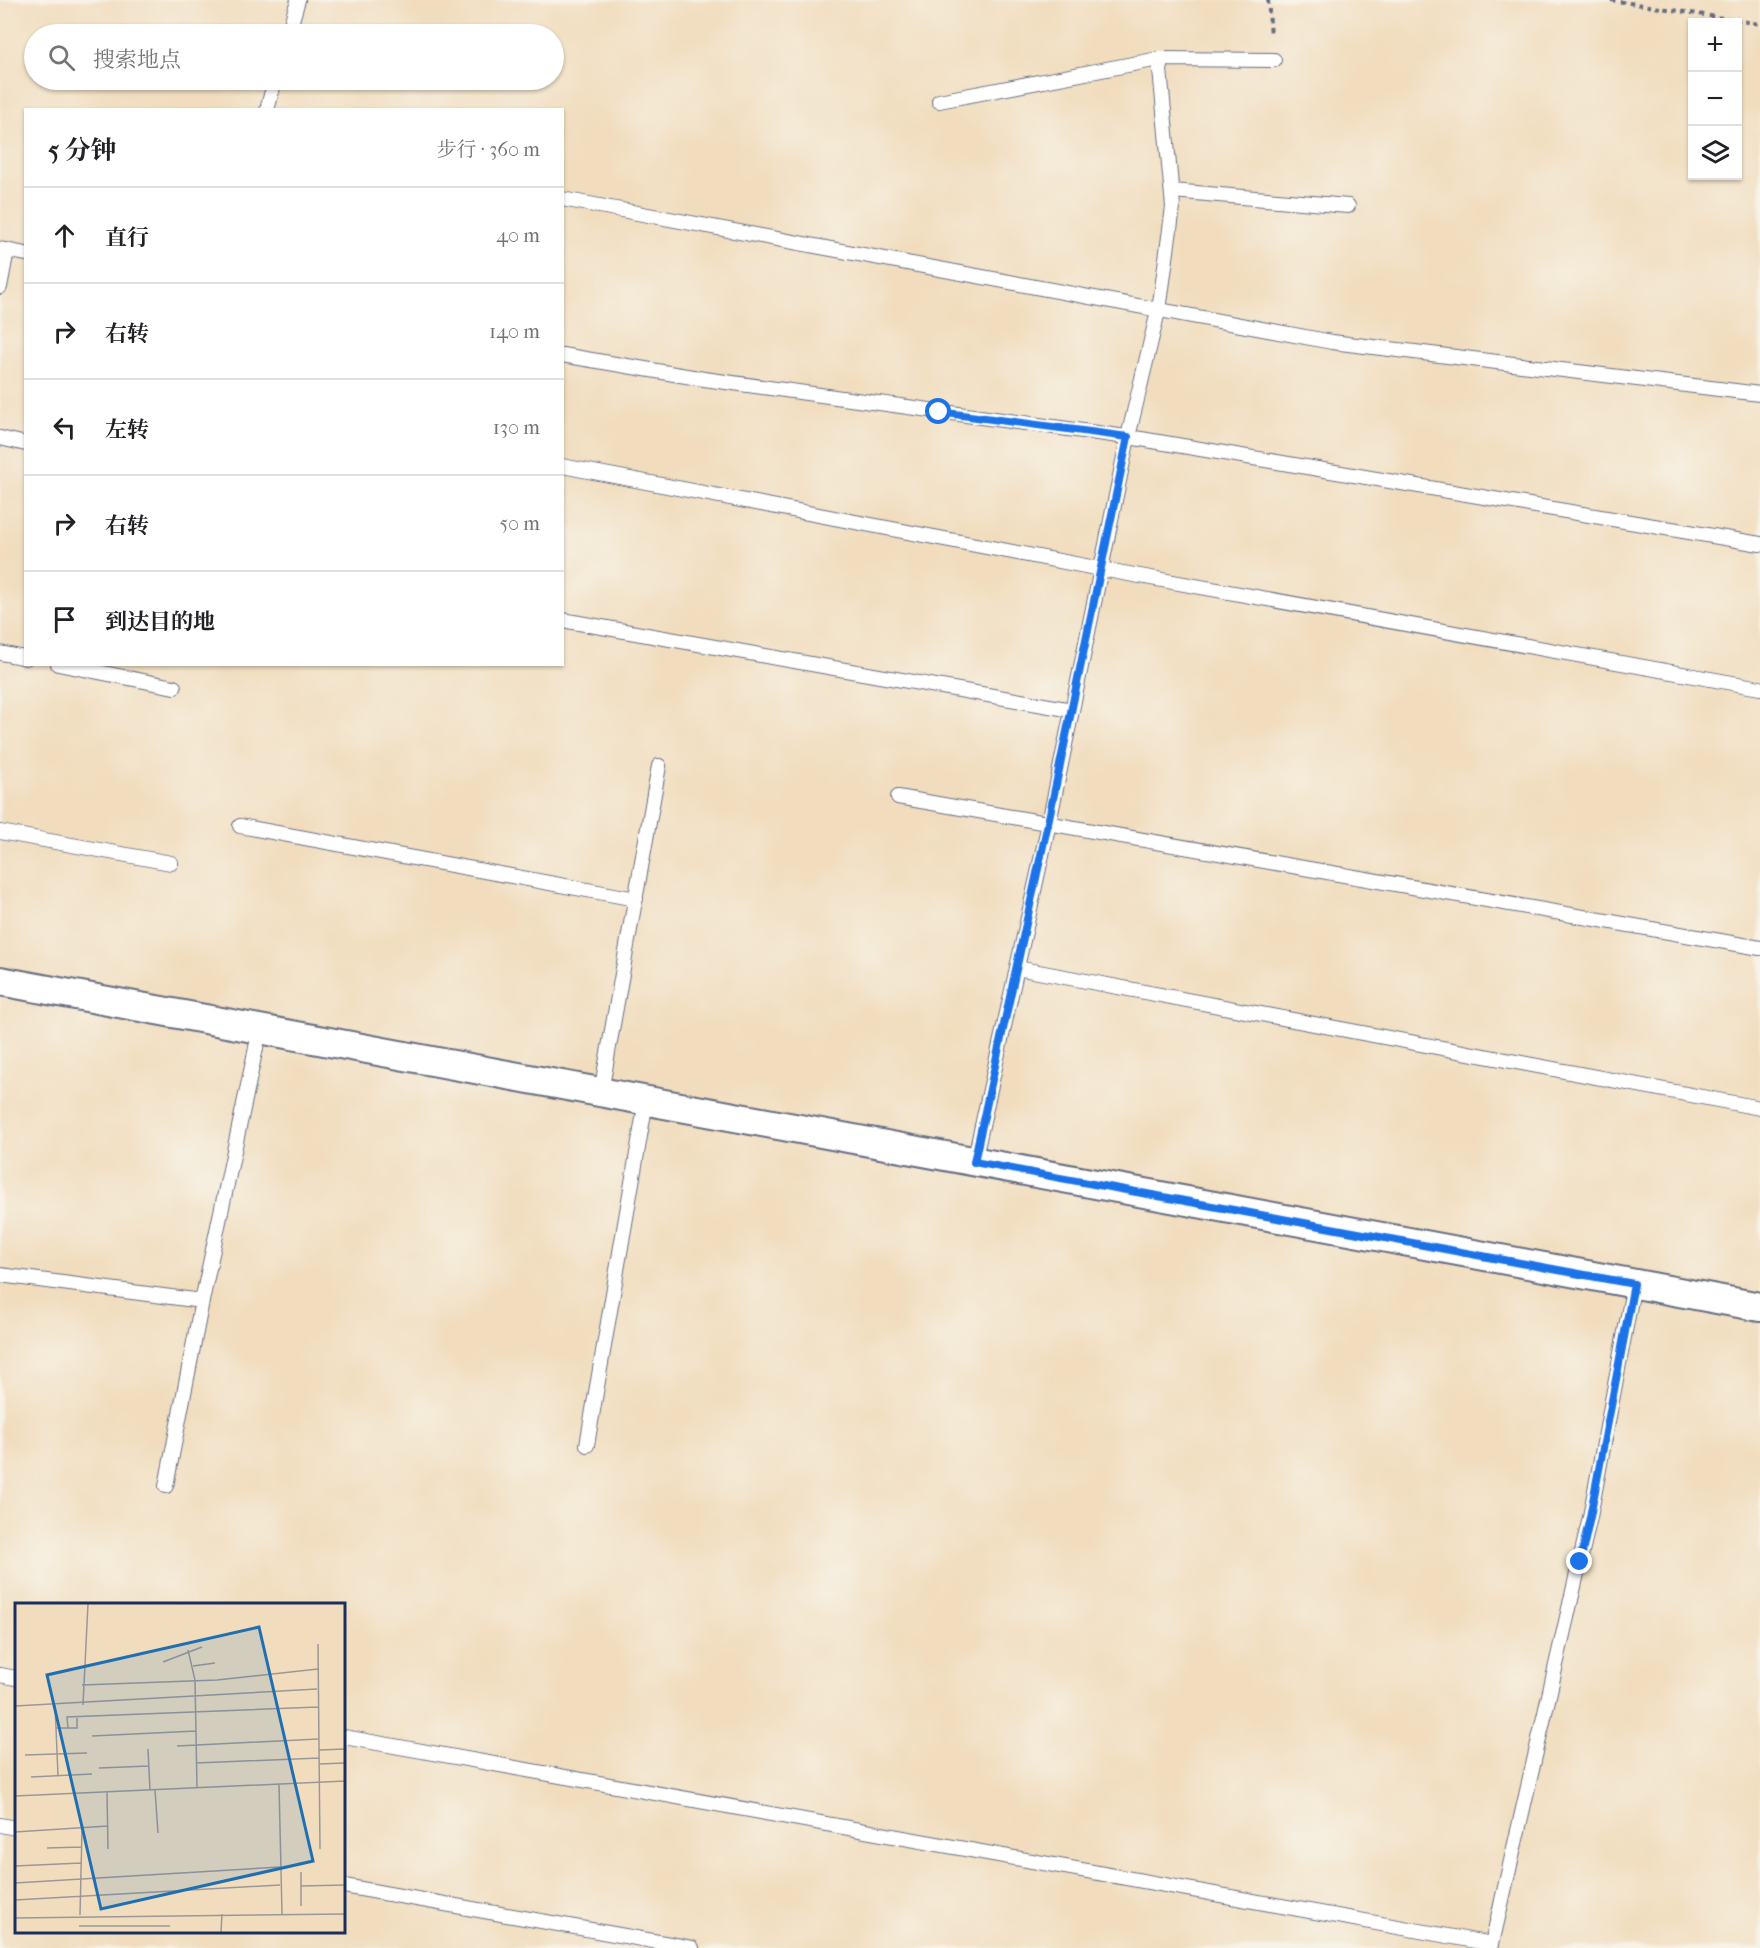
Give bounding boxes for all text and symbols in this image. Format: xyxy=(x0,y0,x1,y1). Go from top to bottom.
map controls xyxy=(1688,18,1742,180)
button: + xyxy=(1688,18,1742,72)
search box xyxy=(24,24,564,90)
icon: search xyxy=(45,41,78,74)
text: 搜索地点 xyxy=(93,47,181,73)
button: − xyxy=(1688,72,1742,126)
button: layers xyxy=(1688,126,1742,180)
text: 5 分钟 xyxy=(48,135,117,166)
text: 步行 · 360 m xyxy=(436,138,540,161)
icon: ahead xyxy=(48,219,81,252)
text: 40 m xyxy=(496,224,540,247)
text: 直行 xyxy=(105,225,149,251)
icon: right xyxy=(48,315,81,348)
text: 140 m xyxy=(489,320,540,343)
text: 右转 xyxy=(105,321,149,347)
route start xyxy=(925,398,951,424)
icon: left xyxy=(48,411,81,444)
text: 130 m xyxy=(493,416,540,439)
text: 左转 xyxy=(105,417,149,443)
icon: right xyxy=(48,507,81,540)
text: 50 m xyxy=(499,512,540,535)
text: 右转 xyxy=(105,513,149,539)
icon: arrive xyxy=(48,603,81,636)
text: 到达目的地 xyxy=(105,609,215,635)
route end xyxy=(1566,1548,1592,1574)
inset map xyxy=(15,1603,345,1933)

